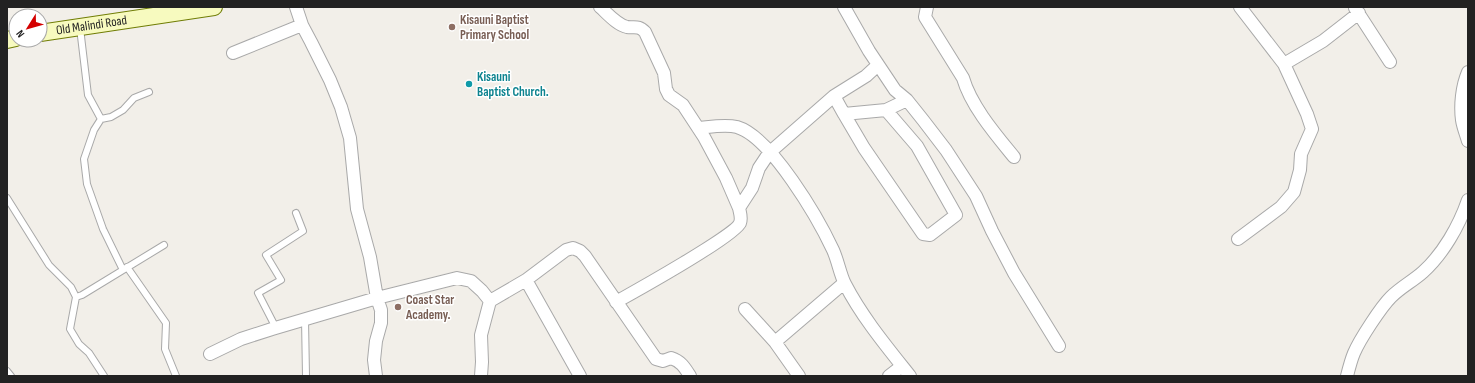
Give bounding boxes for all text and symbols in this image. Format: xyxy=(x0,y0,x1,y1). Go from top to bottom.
north arrow xyxy=(8,8,48,48)
street label: Old Malindi Road xyxy=(55,12,128,39)
place label: Kisauni Baptist Primary School xyxy=(460,12,530,43)
marker: Kisauni Baptist Primary School xyxy=(447,22,457,32)
text: N xyxy=(13,27,27,40)
place label: Kisauni Baptist Church. xyxy=(477,69,549,100)
marker: Kisauni Baptist Church. xyxy=(464,79,474,89)
place label: Coast Star Academy. xyxy=(405,292,454,323)
marker: Coast Star Academy. xyxy=(393,302,403,312)

